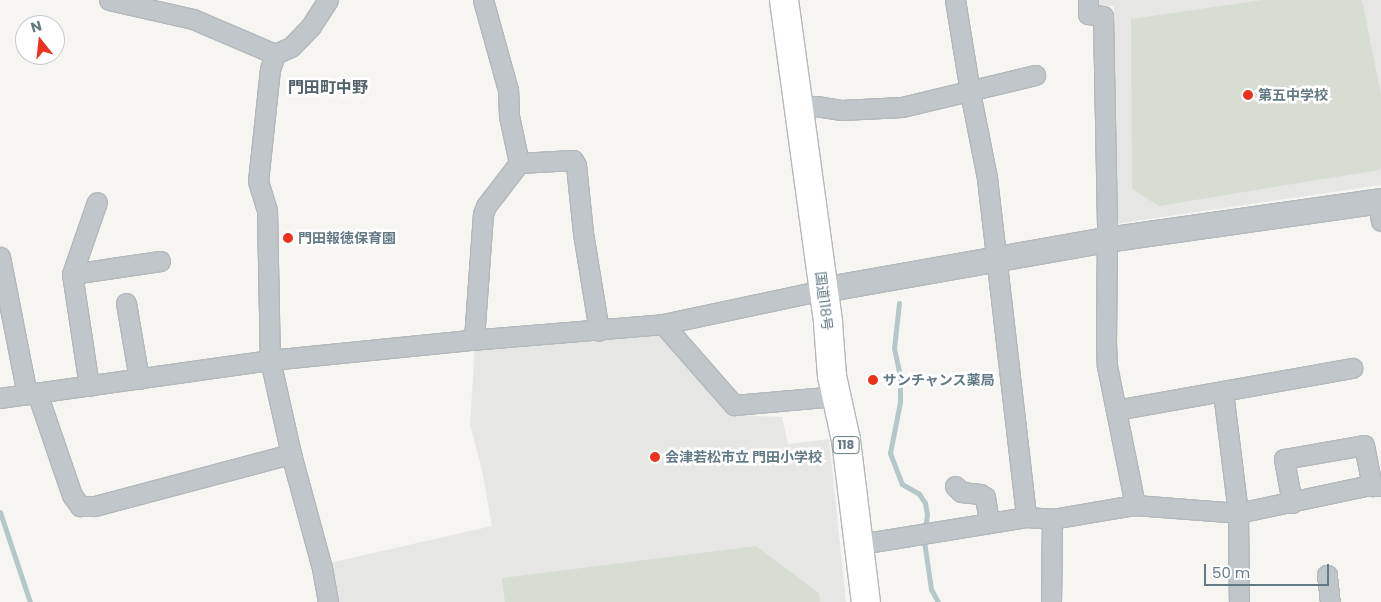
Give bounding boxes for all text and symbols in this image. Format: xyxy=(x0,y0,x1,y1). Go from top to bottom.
north arrow xyxy=(15,15,65,65)
text: N xyxy=(28,15,44,38)
district label: 門田町中野 xyxy=(288,78,368,98)
place label: 第五中学校 xyxy=(1258,87,1328,103)
marker: 第五中学校 xyxy=(1242,89,1254,101)
place label: 門田報徳保育園 xyxy=(298,230,396,246)
marker: 門田報徳保育園 xyxy=(282,232,294,244)
street label: 国道118号 xyxy=(812,270,836,332)
place label: サンチャンス薬局 xyxy=(883,372,995,388)
marker: サンチャンス薬局 xyxy=(867,374,879,386)
road number: 118 xyxy=(832,436,860,454)
place label: 会津若松市立 門田小学校 xyxy=(665,449,822,465)
marker: 会津若松市立 門田小学校 xyxy=(649,451,661,463)
scale bar xyxy=(1206,554,1331,586)
text: 50 m xyxy=(1212,562,1250,583)

